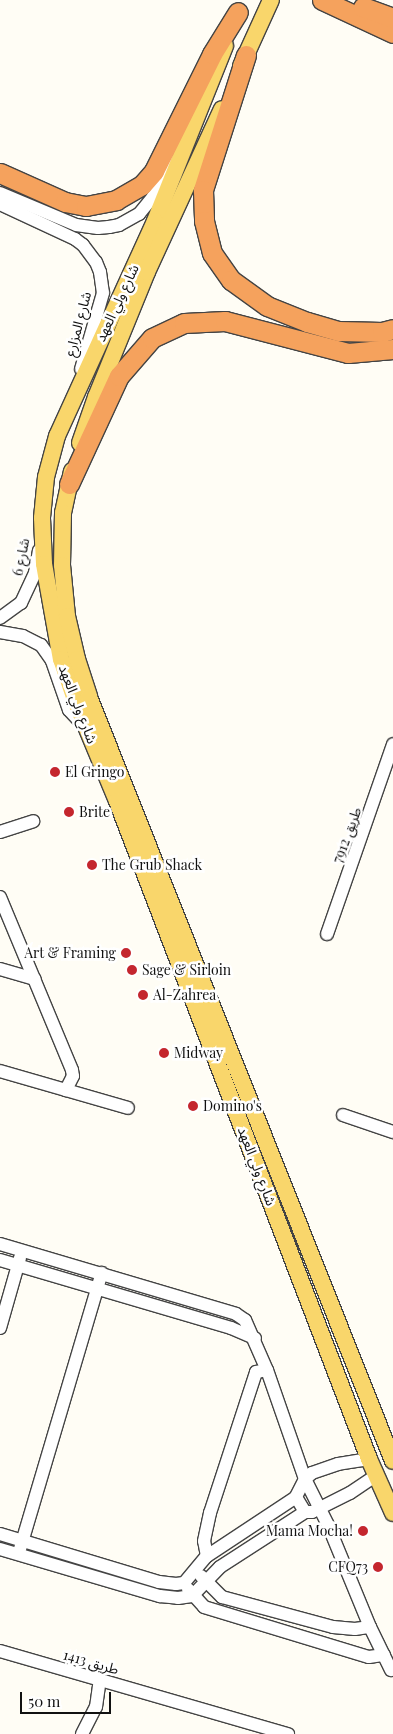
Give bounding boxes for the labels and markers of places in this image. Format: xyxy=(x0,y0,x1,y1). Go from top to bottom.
place label: El Gringo xyxy=(65,764,124,780)
marker: El Gringo xyxy=(49,766,61,778)
place label: Brite xyxy=(79,804,110,820)
marker: Brite xyxy=(63,806,75,818)
place label: The Grub Shack xyxy=(102,857,202,873)
marker: The Grub Shack xyxy=(86,859,98,871)
place label: Art & Framing xyxy=(24,945,116,961)
marker: Art & Framing xyxy=(120,947,132,959)
place label: Sage & Sirloin xyxy=(142,962,231,978)
marker: Sage & Sirloin xyxy=(126,964,138,976)
place label: Al-Zahrea xyxy=(153,987,216,1003)
marker: Al-Zahrea xyxy=(137,989,149,1001)
place label: Midway xyxy=(174,1045,223,1061)
marker: Midway xyxy=(158,1047,170,1059)
place label: Domino's xyxy=(203,1098,262,1114)
marker: Domino's xyxy=(187,1100,199,1112)
place label: Mama Mocha! xyxy=(266,1523,353,1539)
marker: Mama Mocha! xyxy=(357,1525,369,1537)
place label: CFQ73 xyxy=(328,1559,368,1575)
marker: CFQ73 xyxy=(372,1561,384,1573)

